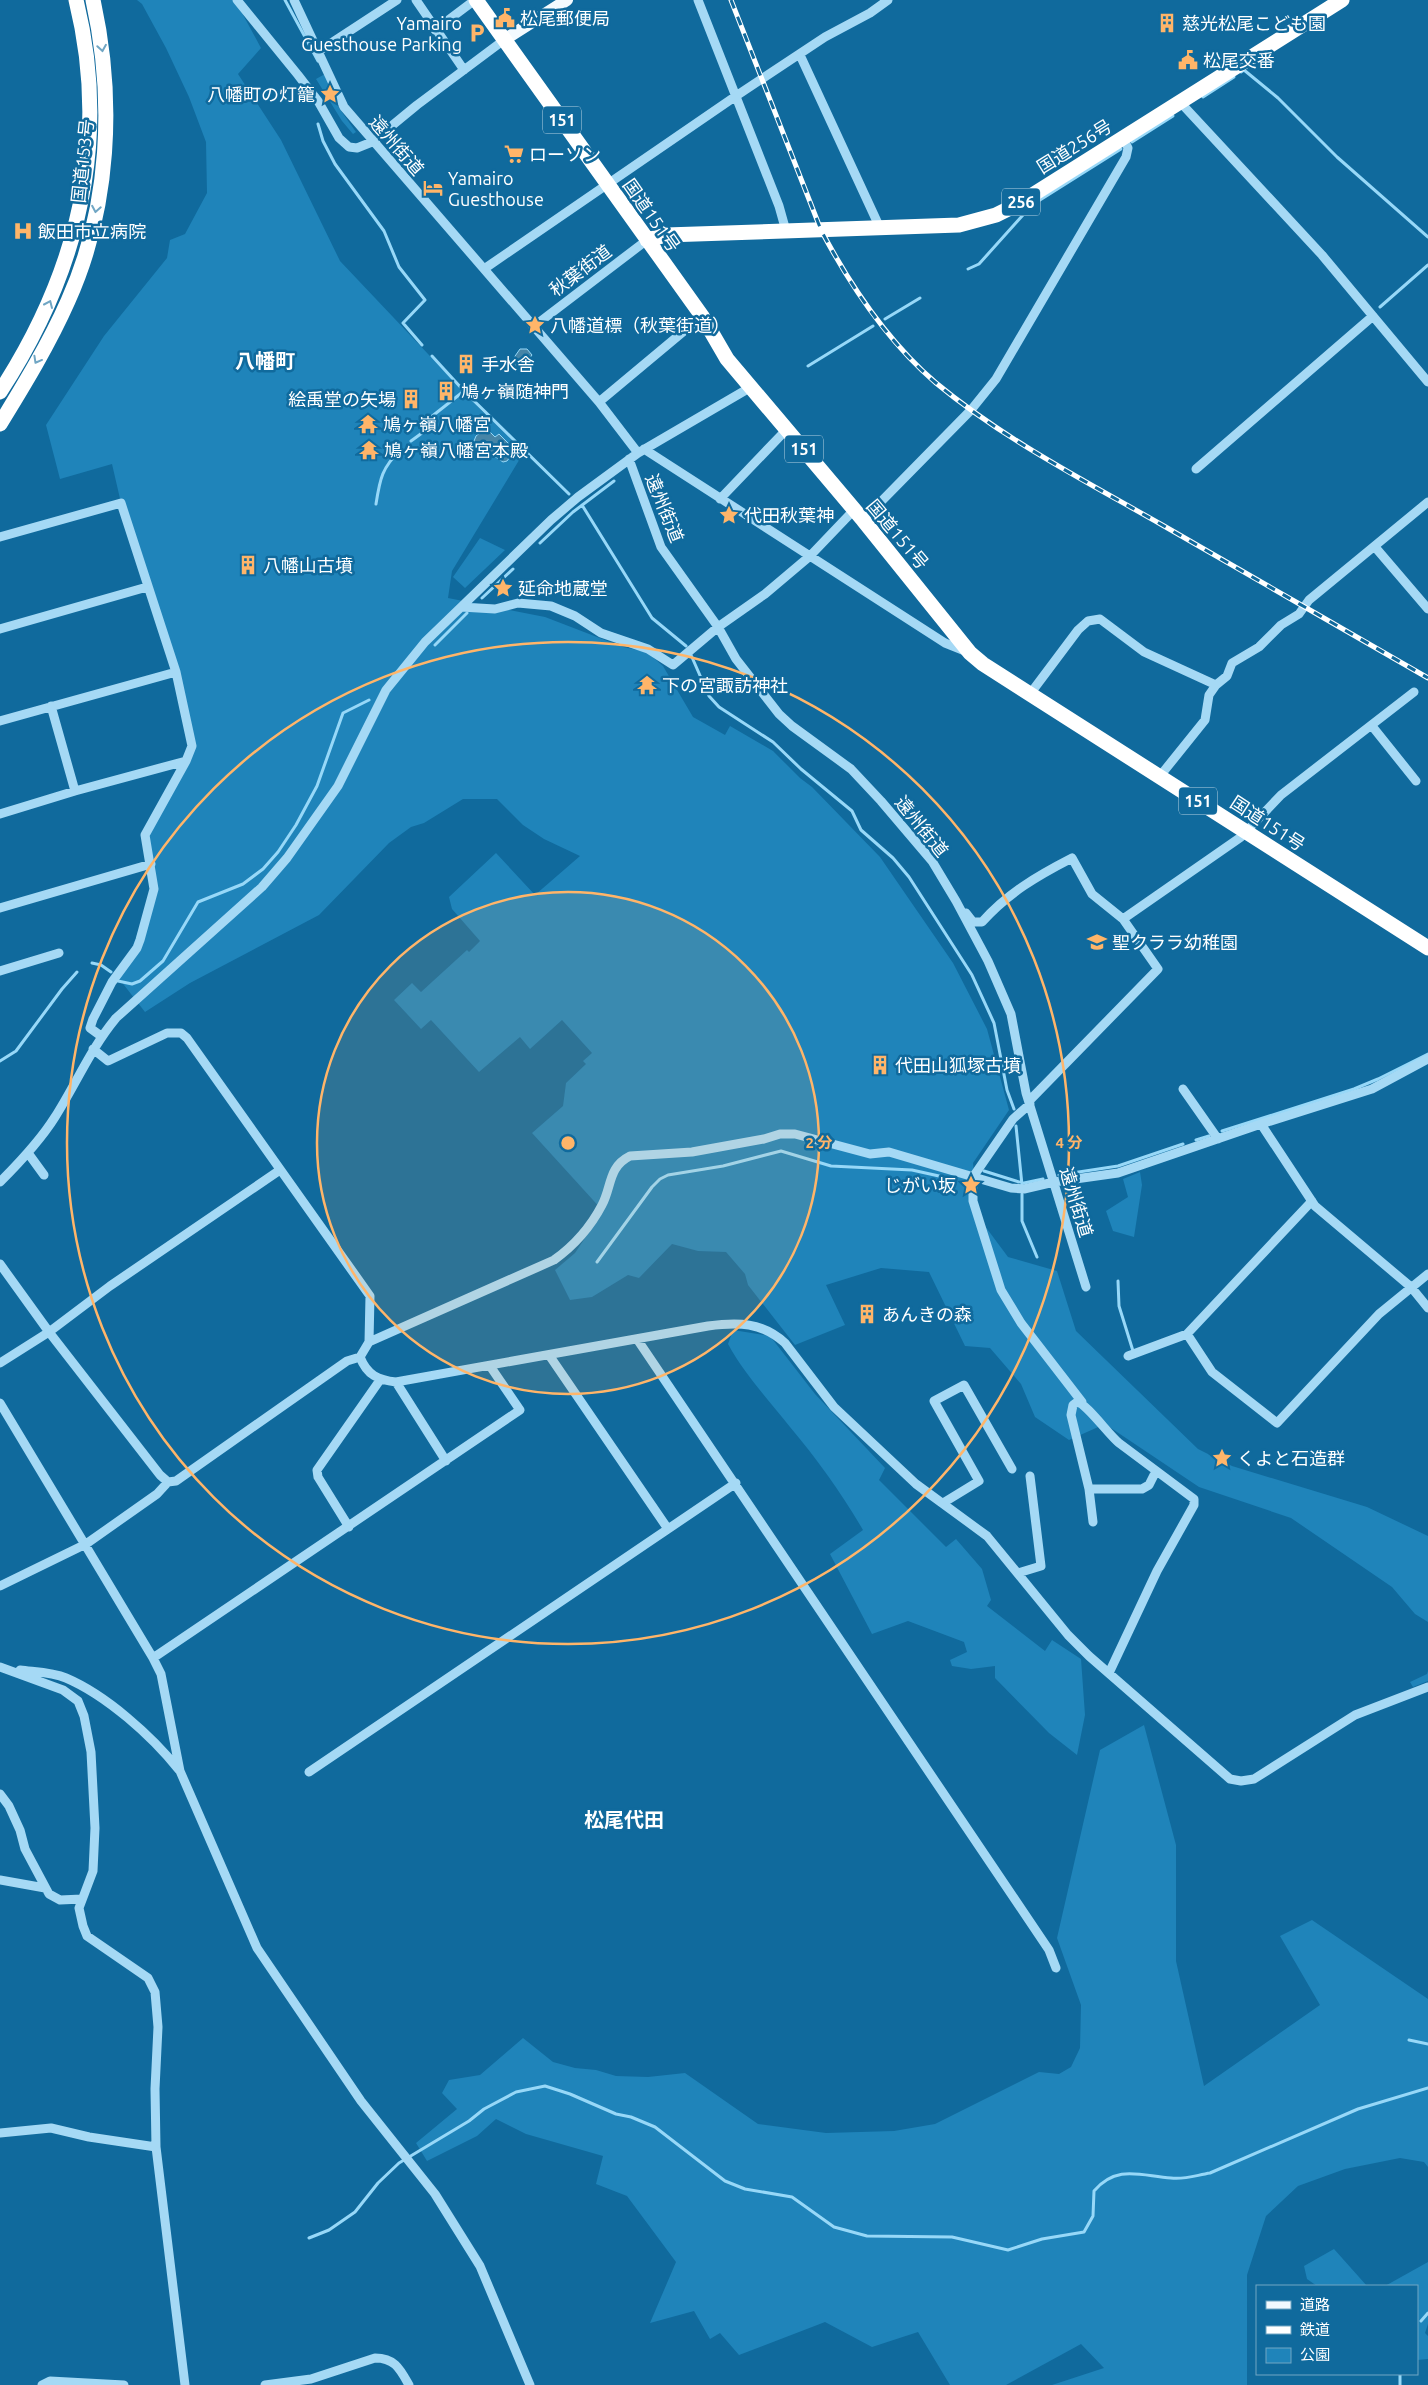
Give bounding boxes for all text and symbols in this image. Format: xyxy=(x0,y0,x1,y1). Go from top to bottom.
public building icon: 松尾郵便局 xyxy=(494,7,516,29)
place label: 松尾郵便局 xyxy=(520,8,610,28)
building icon: 慈光松尾こども園 xyxy=(1156,12,1178,34)
place label: Yamairo Guesthouse Parking xyxy=(301,13,462,54)
place label: 慈光松尾こども園 xyxy=(1182,13,1326,33)
parking icon: Yamairo Guesthouse Parking xyxy=(466,22,488,44)
one-way arrow xyxy=(96,44,106,52)
public building icon: 松尾交番 xyxy=(1177,49,1199,71)
place label: 松尾交番 xyxy=(1203,50,1275,70)
place icon: 八幡町の灯籠 xyxy=(319,83,341,105)
place label: 八幡町の灯籠 xyxy=(207,84,315,104)
road number: 151 xyxy=(543,106,581,134)
street label: 遠州街道 xyxy=(366,111,428,179)
street label: 国道256号 xyxy=(1033,115,1115,177)
street label: 国道153号 xyxy=(68,118,96,204)
supermarket icon: ローソン xyxy=(503,143,525,165)
place label: ローソン xyxy=(529,144,601,164)
place label: Yamairo Guesthouse xyxy=(448,168,544,209)
street label: 国道151号 xyxy=(620,175,684,255)
hotel icon: Yamairo Guesthouse xyxy=(422,177,444,199)
road number: 256 xyxy=(1002,188,1040,216)
one-way arrow xyxy=(91,205,101,214)
hospital icon: 飯田市立病院 xyxy=(12,220,34,242)
place label: 飯田市立病院 xyxy=(38,221,146,241)
street label: 秋葉街道 xyxy=(545,240,615,300)
one-way arrow xyxy=(42,300,53,309)
place icon: 八幡道標（秋葉街道） xyxy=(524,314,546,336)
place label: 八幡道標（秋葉街道） xyxy=(550,315,730,335)
district label: 八幡町 xyxy=(235,349,295,372)
building icon: 手水舎 xyxy=(455,353,477,375)
place label: 手水舎 xyxy=(481,354,535,374)
one-way arrow xyxy=(34,355,44,364)
building icon: 鳩ヶ嶺随神門 xyxy=(435,380,457,402)
place label: 鳩ヶ嶺随神門 xyxy=(461,381,569,401)
building icon: 絵禹堂の矢場 xyxy=(400,388,422,410)
place label: 絵禹堂の矢場 xyxy=(288,389,396,409)
temple icon: 鳩ヶ嶺八幡宮 xyxy=(357,413,379,435)
place label: 鳩ヶ嶺八幡宮 xyxy=(383,414,491,434)
road number: 151 xyxy=(785,436,823,462)
temple icon: 鳩ヶ嶺八幡宮本殿 xyxy=(358,439,380,461)
place label: 鳩ヶ嶺八幡宮本殿 xyxy=(384,440,528,460)
street label: 遠州街道 xyxy=(642,471,688,545)
street label: 国道151号 xyxy=(863,495,933,573)
place icon: 代田秋葉神 xyxy=(718,504,740,526)
place label: 代田秋葉神 xyxy=(744,505,834,525)
building icon: 八幡山古墳 xyxy=(237,554,259,576)
place label: 八幡山古墳 xyxy=(263,555,353,575)
place icon: 延命地蔵堂 xyxy=(492,577,514,599)
place label: 延命地蔵堂 xyxy=(518,578,608,598)
temple icon: 下の宮諏訪神社 xyxy=(636,674,658,696)
place label: 下の宮諏訪神社 xyxy=(662,675,788,695)
road number: 151 xyxy=(1179,788,1217,814)
street label: 遠州街道 xyxy=(892,792,952,860)
street label: 国道151号 xyxy=(1227,792,1309,854)
school or university icon: 聖クララ幼稚園 xyxy=(1086,931,1108,953)
place label: 聖クララ幼稚園 xyxy=(1112,932,1238,952)
building icon: 代田山狐塚古墳 xyxy=(869,1054,891,1076)
place label: 代田山狐塚古墳 xyxy=(895,1055,1021,1075)
centre of rings xyxy=(559,1134,577,1152)
text: 2 分 xyxy=(805,1134,833,1151)
text: 4 分 xyxy=(1055,1134,1083,1151)
street label: 遠州街道 xyxy=(1057,1165,1097,1239)
place icon: じがい坂 xyxy=(960,1174,982,1196)
place label: じがい坂 xyxy=(884,1175,956,1195)
building icon: あんきの森 xyxy=(856,1303,878,1325)
place label: あんきの森 xyxy=(882,1304,972,1324)
place icon: くよと石造群 xyxy=(1211,1447,1233,1469)
place label: くよと石造群 xyxy=(1237,1448,1345,1468)
district label: 松尾代田 xyxy=(584,1808,664,1831)
legend xyxy=(1256,2285,1418,2375)
text: 道路 xyxy=(1300,2296,1330,2313)
text: 鉄道 xyxy=(1300,2321,1330,2338)
text: 公園 xyxy=(1300,2346,1330,2363)

